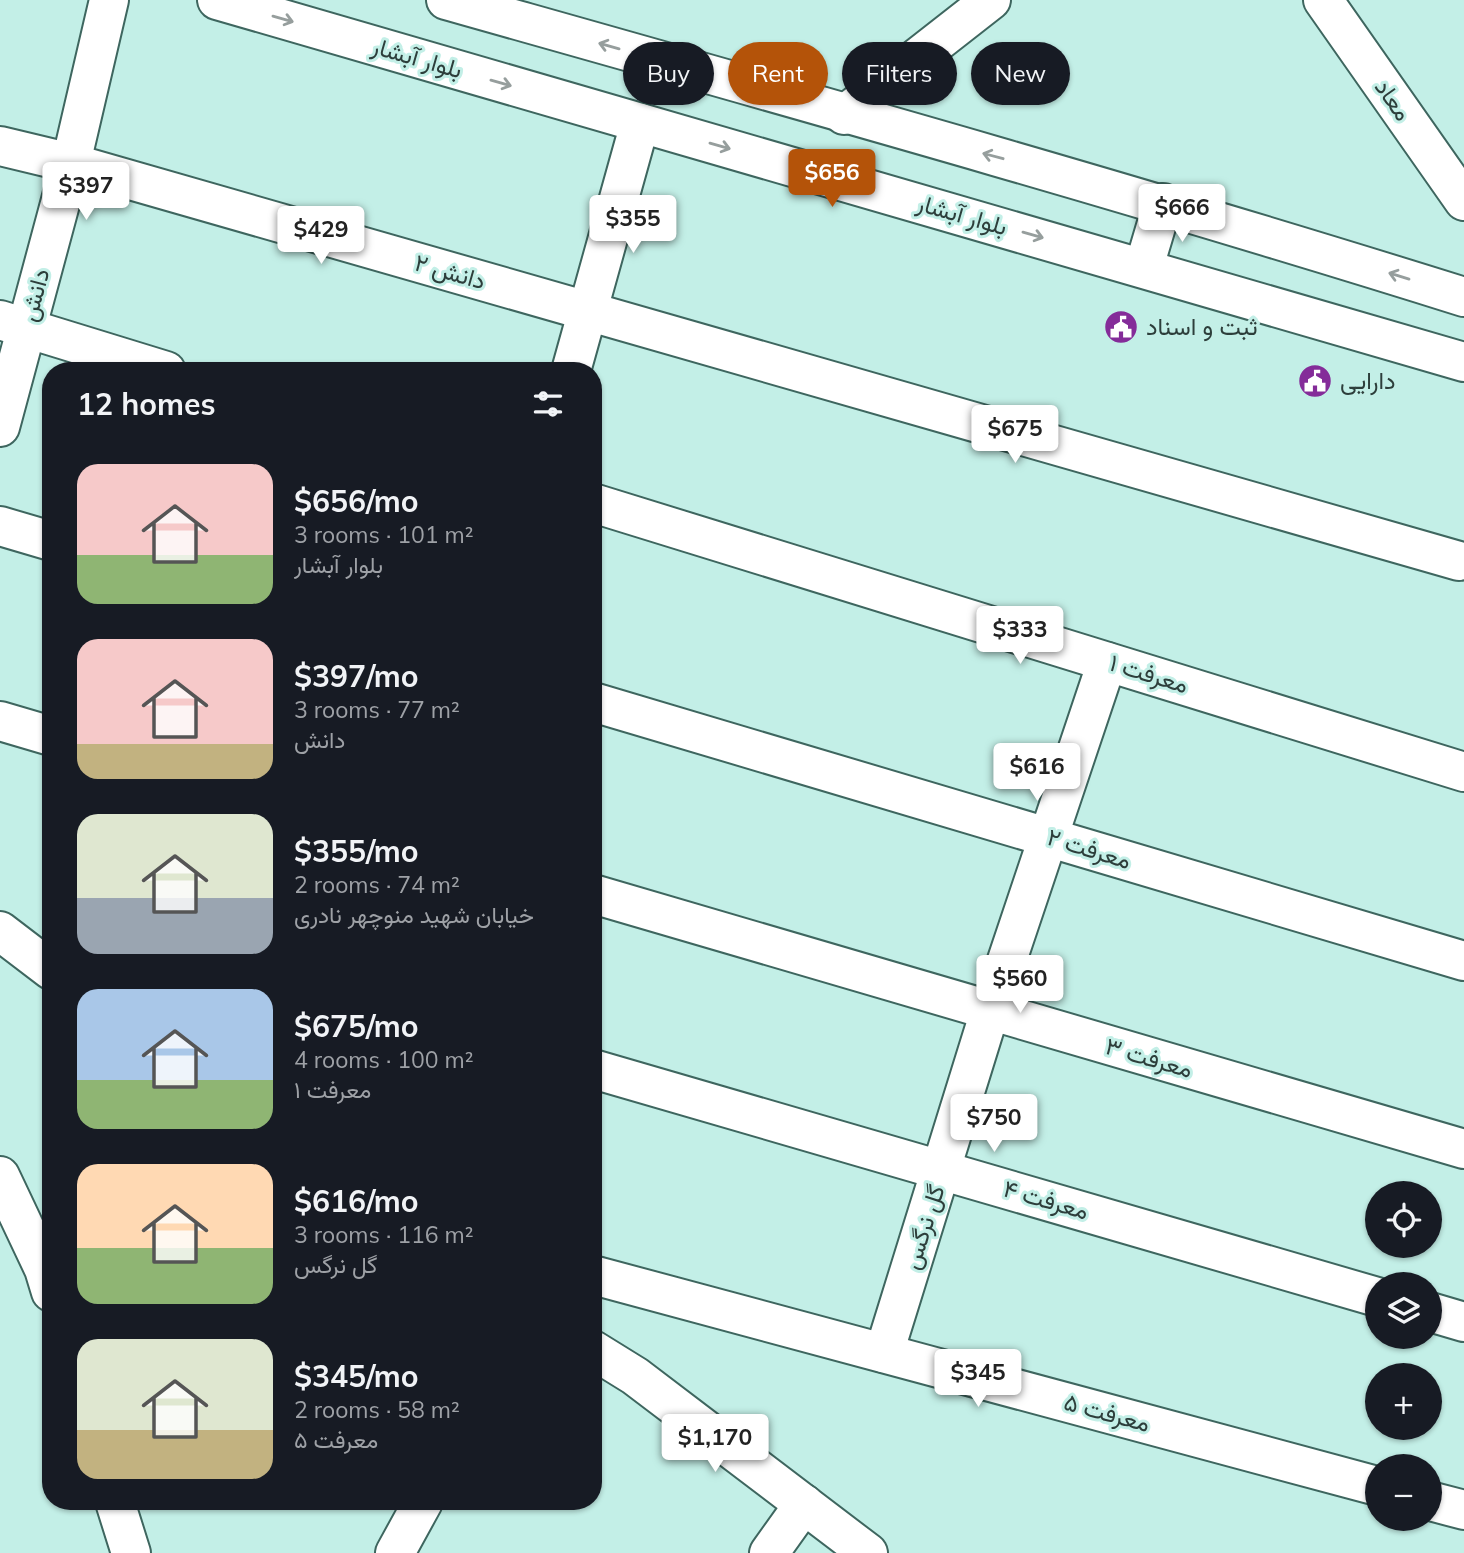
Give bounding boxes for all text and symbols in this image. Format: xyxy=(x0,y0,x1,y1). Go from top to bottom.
one-way arrow xyxy=(272,14,294,27)
street label: بلوار آبشار xyxy=(367,30,466,85)
one-way arrow xyxy=(598,39,620,52)
chip: Buy xyxy=(623,42,714,105)
chip: Rent xyxy=(728,42,828,105)
chip: Filters xyxy=(842,42,957,105)
chip: New xyxy=(971,42,1070,105)
street label: معاد xyxy=(1369,73,1419,126)
one-way arrow xyxy=(490,77,512,90)
one-way arrow xyxy=(708,140,731,153)
one-way arrow xyxy=(982,149,1005,162)
pin: $656 xyxy=(791,150,873,209)
text: $656 xyxy=(804,157,860,186)
pin: $397 xyxy=(45,162,127,222)
text: $397 xyxy=(58,170,114,199)
pin: $666 xyxy=(1141,184,1223,244)
street label: بلوار آبشار xyxy=(912,187,1011,242)
text: $666 xyxy=(1154,192,1210,221)
pin: $355 xyxy=(592,196,674,255)
text: $355 xyxy=(605,203,661,232)
pin: $429 xyxy=(280,206,362,266)
text: $429 xyxy=(293,214,349,243)
one-way arrow xyxy=(1021,229,1044,242)
street label: دانش ۲ xyxy=(411,247,489,295)
street label: دانش xyxy=(13,265,55,324)
one-way arrow xyxy=(1388,269,1410,282)
public building icon: ثبت و اسناد xyxy=(1102,308,1140,346)
place label: ثبت و اسناد xyxy=(1146,311,1258,342)
public building icon: دارایی xyxy=(1296,362,1334,400)
place label: دارایی xyxy=(1340,365,1396,396)
text: 12 homes xyxy=(77,385,216,423)
icon: filters xyxy=(529,385,567,423)
pin: $675 xyxy=(974,406,1056,465)
text: $675 xyxy=(987,413,1043,442)
text: $656/mo xyxy=(294,482,418,520)
icon: home xyxy=(133,492,217,576)
text: 3 rooms · 101 m² xyxy=(294,520,474,549)
text: بلوار آبشار xyxy=(294,550,383,579)
pin: $333 xyxy=(979,606,1061,666)
text: $333 xyxy=(992,614,1048,643)
street label: معرفت ۱ xyxy=(1106,647,1192,700)
text: $397/mo xyxy=(294,657,418,695)
icon: home xyxy=(133,667,217,751)
text: 3 rooms · 77 m² xyxy=(294,695,460,724)
text: دانش xyxy=(294,725,345,754)
pin: $616 xyxy=(996,744,1078,803)
text: $616 xyxy=(1009,751,1065,780)
street label: معرفت ۲ xyxy=(1043,821,1135,876)
text: $355/mo xyxy=(294,832,418,870)
icon: home xyxy=(133,842,217,926)
text: 2 rooms · 74 m² xyxy=(294,870,460,899)
text: خیابان شهید منوچهر نادری xyxy=(294,900,534,929)
pin: $560 xyxy=(979,956,1061,1015)
text: $560 xyxy=(992,963,1048,992)
text: $675/mo xyxy=(294,1007,418,1045)
icon: home xyxy=(133,1017,217,1101)
street label: معرفت ۳ xyxy=(1102,1030,1196,1085)
text: 4 rooms · 100 m² xyxy=(294,1045,474,1074)
text: معرفت ۱ xyxy=(294,1075,371,1104)
pin: $750 xyxy=(953,1094,1035,1154)
text: $750 xyxy=(966,1102,1022,1131)
street label: معرفت ۴ xyxy=(1000,1173,1092,1226)
street label: گل نرگس xyxy=(895,1181,952,1273)
map controls xyxy=(1365,1181,1442,1531)
button: locate xyxy=(1365,1181,1442,1258)
text: $616/mo xyxy=(294,1182,418,1220)
icon: home xyxy=(133,1192,217,1276)
text: 3 rooms · 116 m² xyxy=(294,1220,474,1249)
text: گل نرگس xyxy=(294,1250,378,1279)
button: layers xyxy=(1365,1272,1442,1349)
pin: $345 xyxy=(937,1350,1019,1409)
text: $345/mo xyxy=(294,1357,418,1395)
text: $345 xyxy=(950,1357,1006,1386)
button: + xyxy=(1365,1363,1442,1440)
icon: home xyxy=(133,1367,217,1451)
street label: معرفت ۵ xyxy=(1061,1386,1154,1439)
text: 2 rooms · 58 m² xyxy=(294,1395,460,1424)
pin: $1,170 xyxy=(658,1414,772,1474)
text: $1,170 xyxy=(678,1422,752,1451)
text: معرفت ۵ xyxy=(294,1425,378,1454)
button: − xyxy=(1365,1454,1442,1531)

